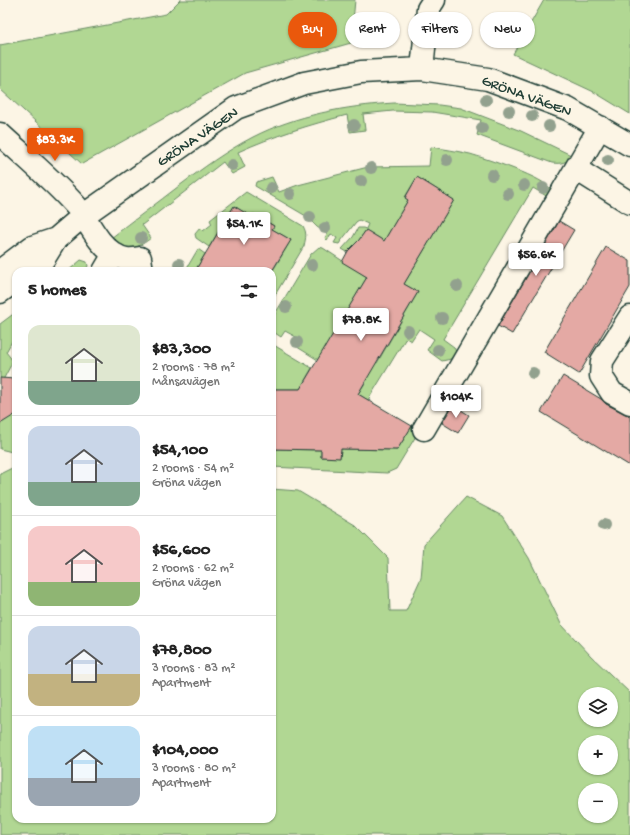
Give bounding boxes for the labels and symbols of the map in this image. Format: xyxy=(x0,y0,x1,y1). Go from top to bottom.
street label: GRÖNA VÄGEN xyxy=(479,72,574,122)
street label: GRÖNA VÄGEN xyxy=(154,104,242,171)
pin: $83.3K xyxy=(22,128,88,162)
pin: $54.1K xyxy=(211,212,277,246)
pin: $56.6K xyxy=(503,243,569,277)
pin: $78.8K xyxy=(328,308,394,342)
pin: $104K xyxy=(428,385,484,419)

